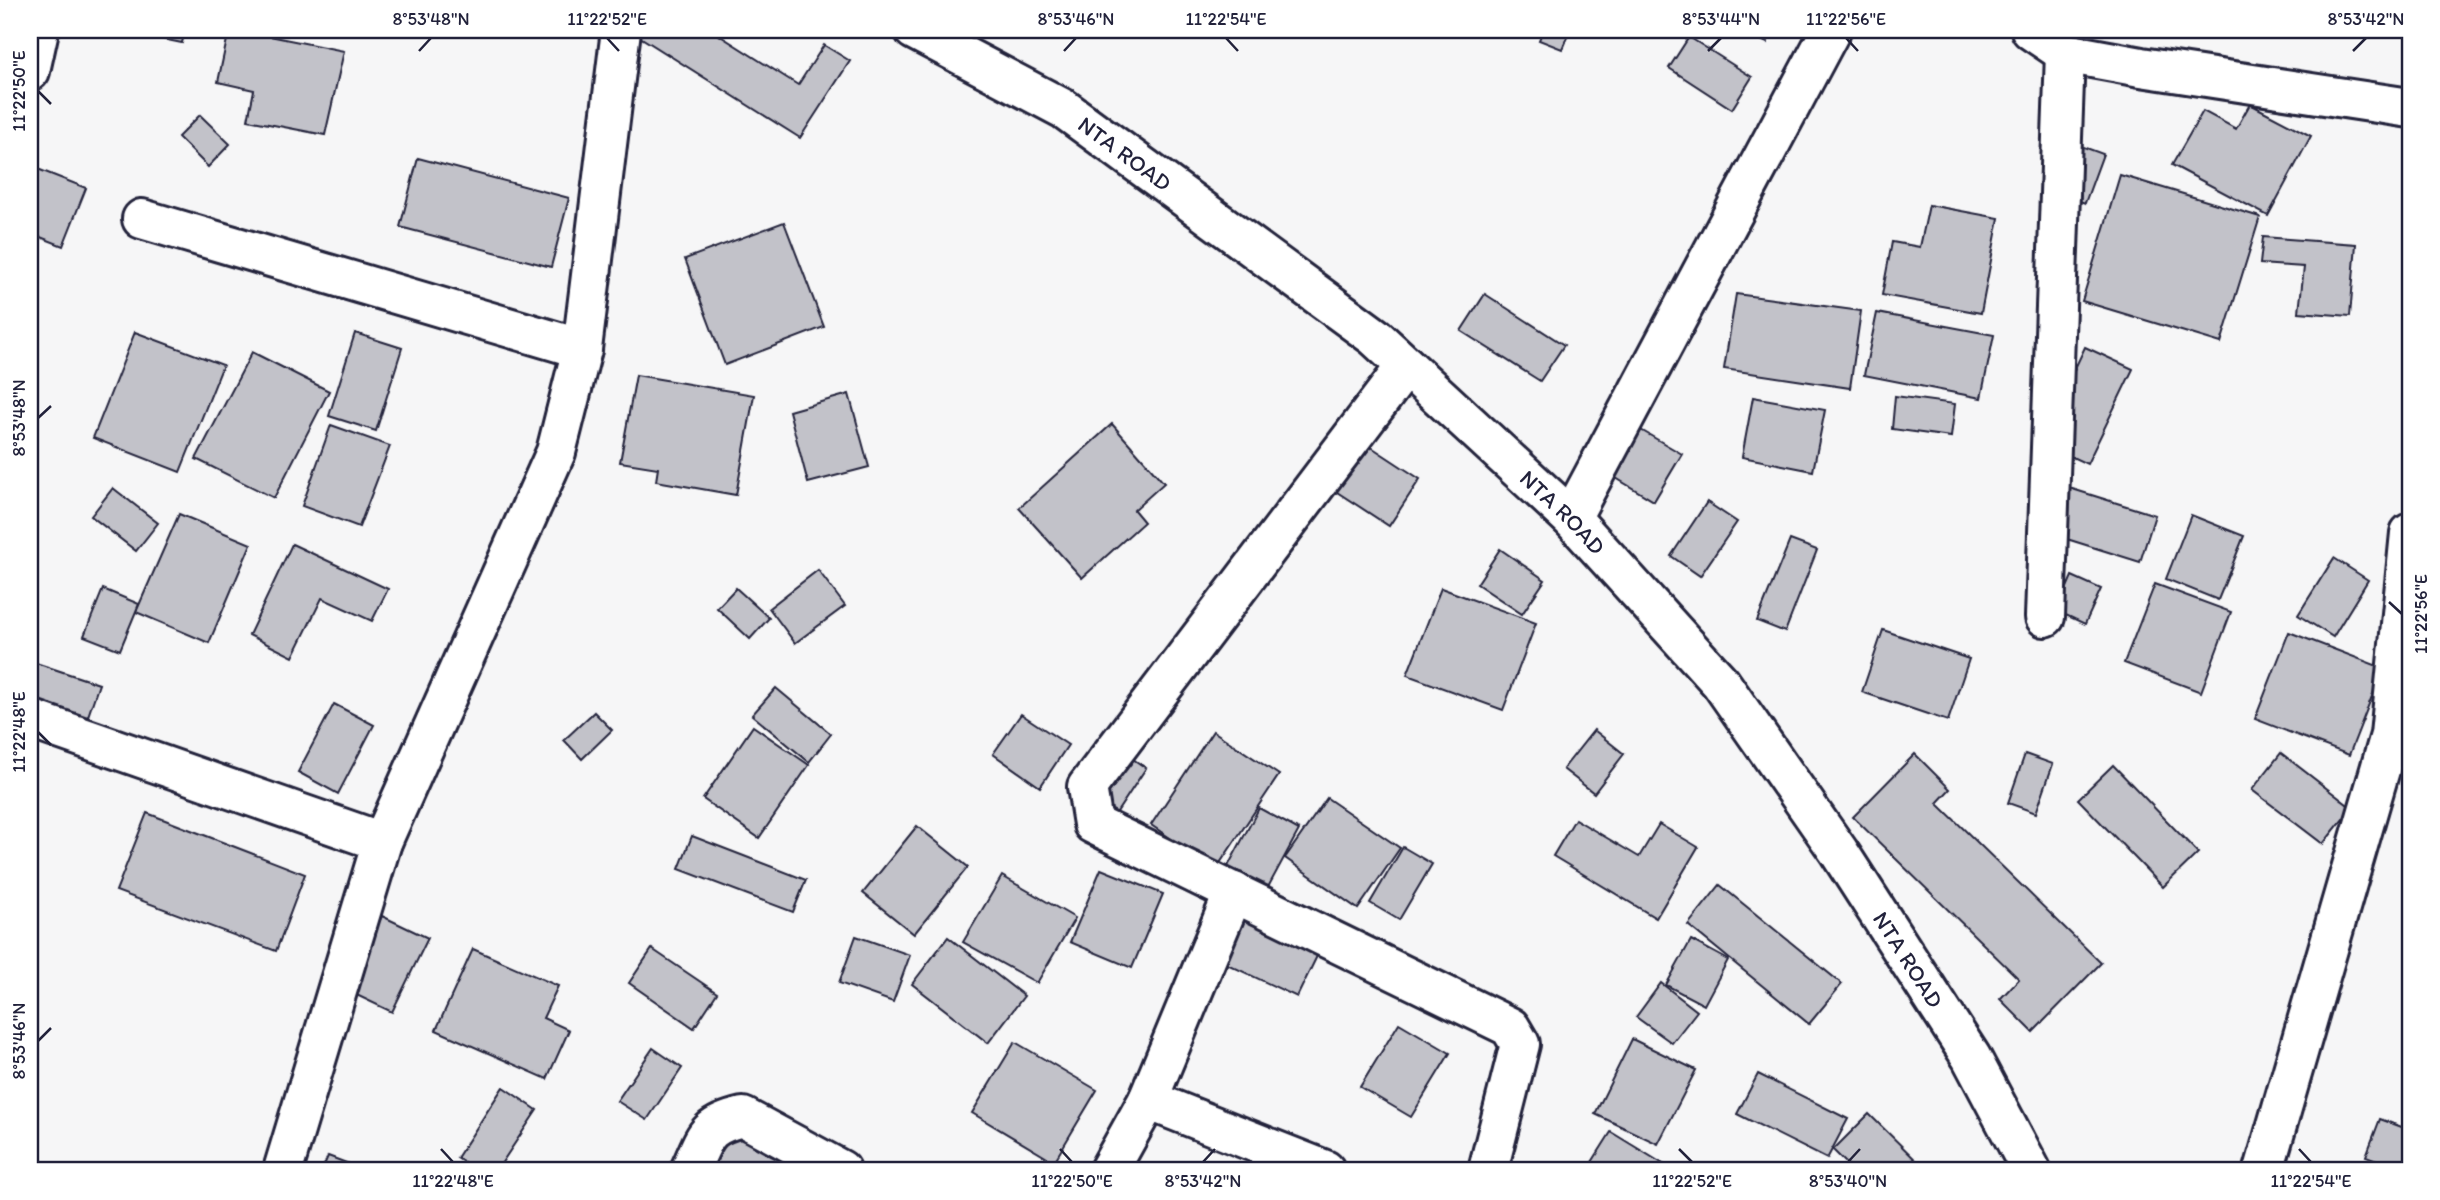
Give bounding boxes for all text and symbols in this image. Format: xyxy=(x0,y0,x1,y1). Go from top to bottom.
text: 8°53'48"N xyxy=(392,8,470,30)
text: 11°22'52"E xyxy=(567,8,647,30)
text: 8°53'46"N xyxy=(1038,8,1114,30)
text: 11°22'54"E xyxy=(1185,8,1267,30)
text: 8°53'44"N xyxy=(1682,8,1760,30)
text: 11°22'56"E xyxy=(1806,8,1886,30)
text: 8°53'42"N xyxy=(2328,8,2404,30)
text: 11°22'50"E xyxy=(8,50,30,132)
street label: NTA ROAD xyxy=(1073,110,1177,197)
text: 8°53'48"N xyxy=(8,379,30,457)
street label: NTA ROAD xyxy=(1514,464,1611,560)
text: 11°22'56"E xyxy=(2410,574,2432,654)
text: 11°22'48"E xyxy=(8,691,30,773)
street label: NTA ROAD xyxy=(1867,906,1950,1013)
text: 8°53'46"N xyxy=(8,1003,30,1079)
text: 11°22'48"E xyxy=(412,1170,494,1192)
text: 11°22'50"E xyxy=(1031,1170,1113,1192)
text: 8°53'42"N xyxy=(1165,1170,1241,1192)
text: 11°22'52"E xyxy=(1652,1170,1732,1192)
text: 8°53'40"N xyxy=(1809,1170,1887,1192)
text: 11°22'54"E xyxy=(2270,1170,2352,1192)

